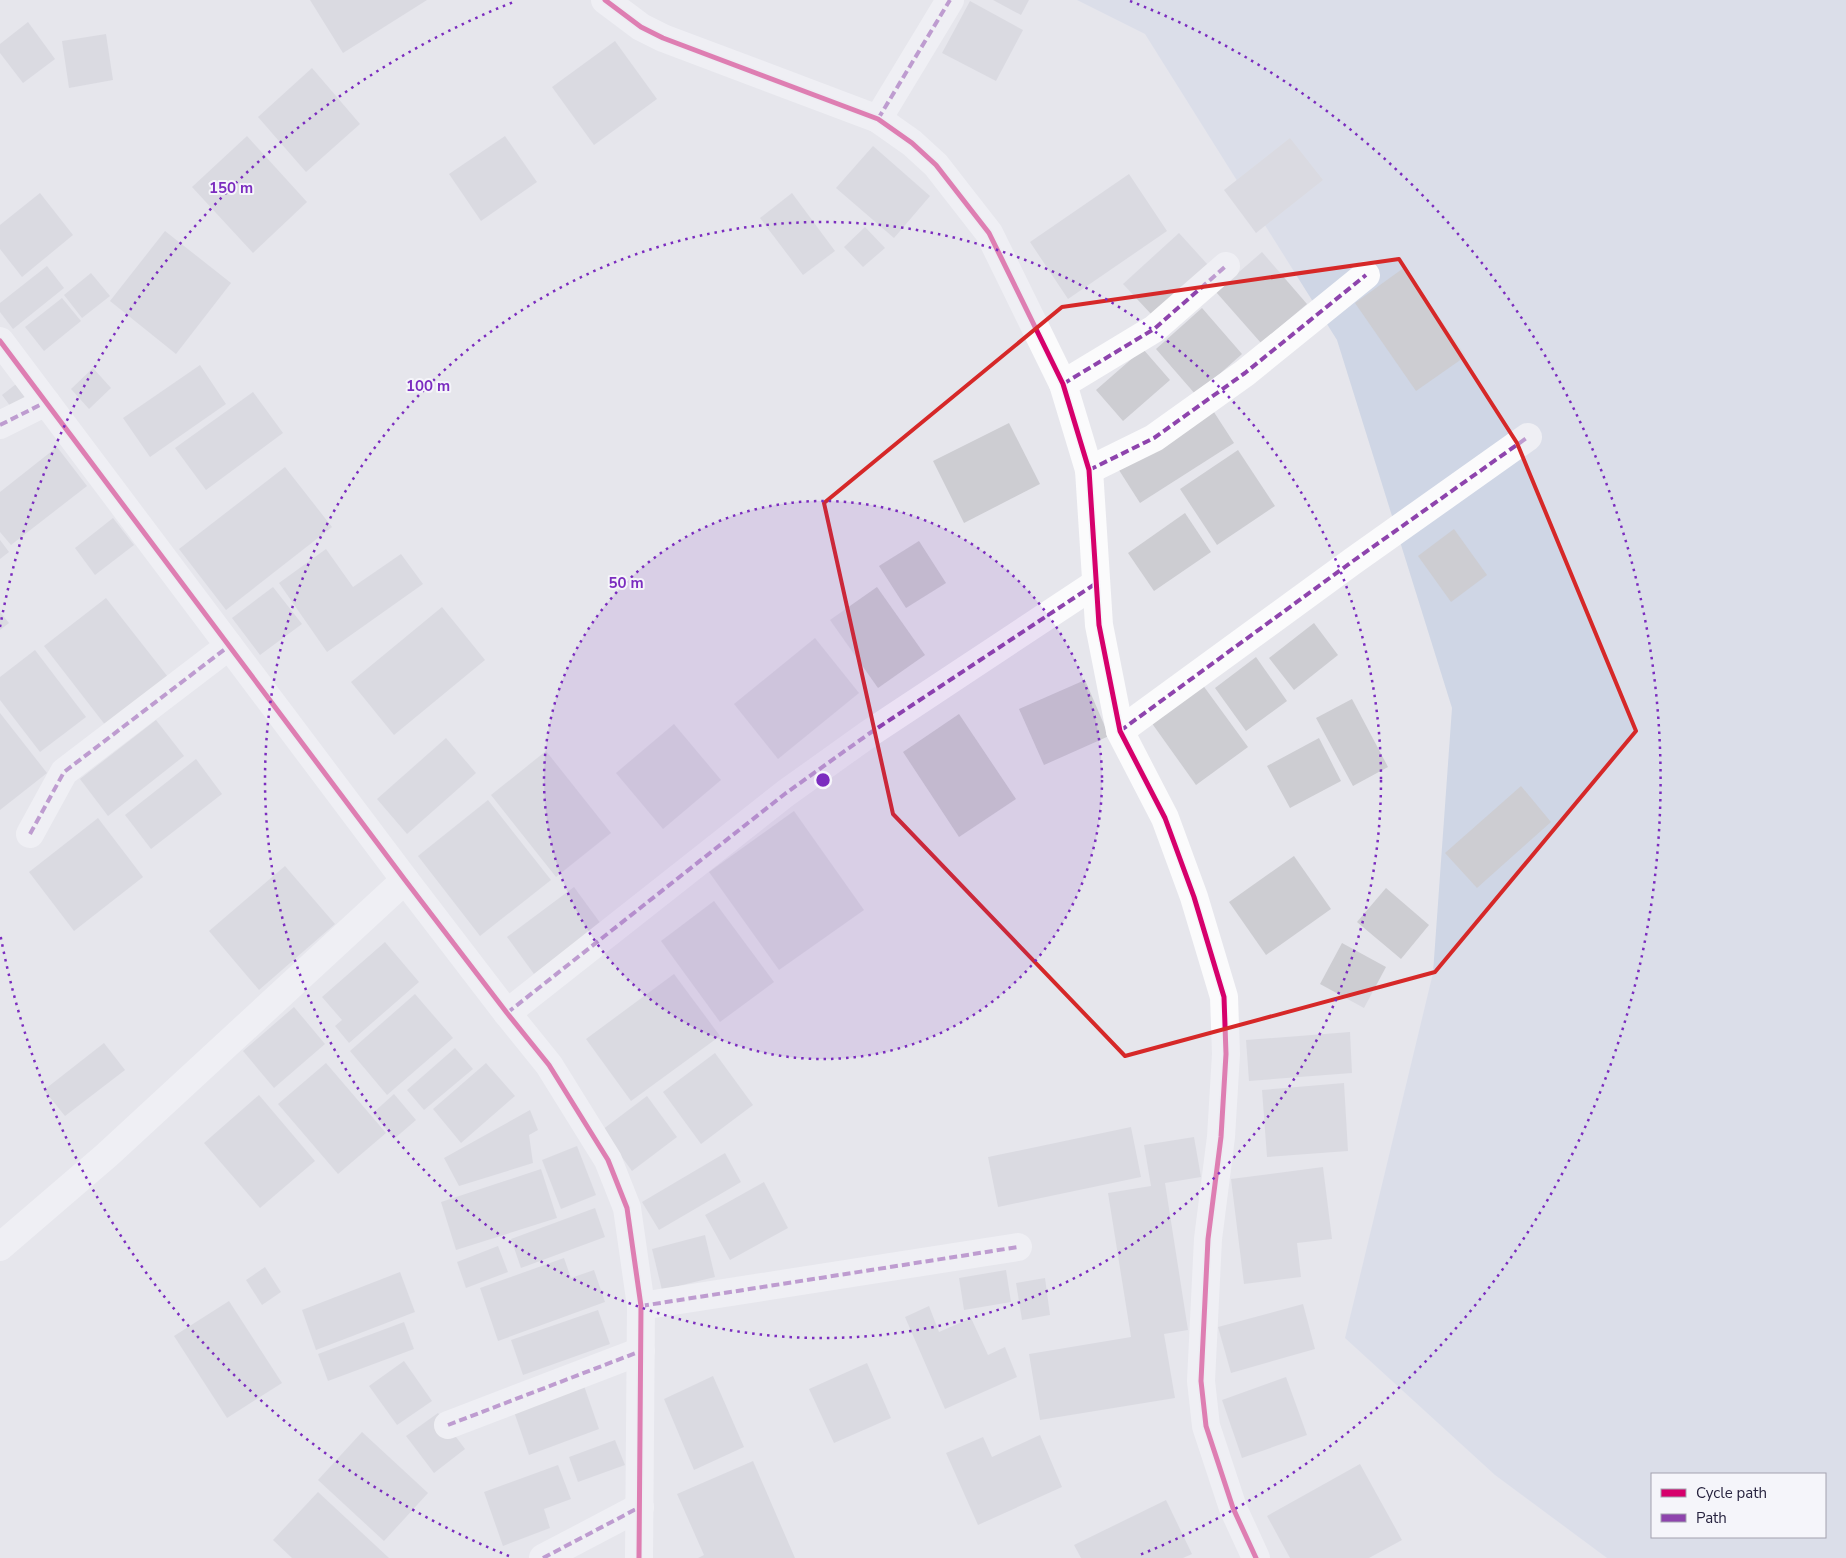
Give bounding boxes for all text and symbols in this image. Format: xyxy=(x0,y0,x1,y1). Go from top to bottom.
text: 150 m xyxy=(209,178,253,198)
text: 100 m xyxy=(406,376,450,396)
text: 50 m xyxy=(608,573,644,593)
centre of rings xyxy=(814,771,832,789)
legend xyxy=(1651,1473,1826,1538)
text: Cycle path xyxy=(1696,1483,1767,1503)
text: Path xyxy=(1696,1508,1727,1528)

